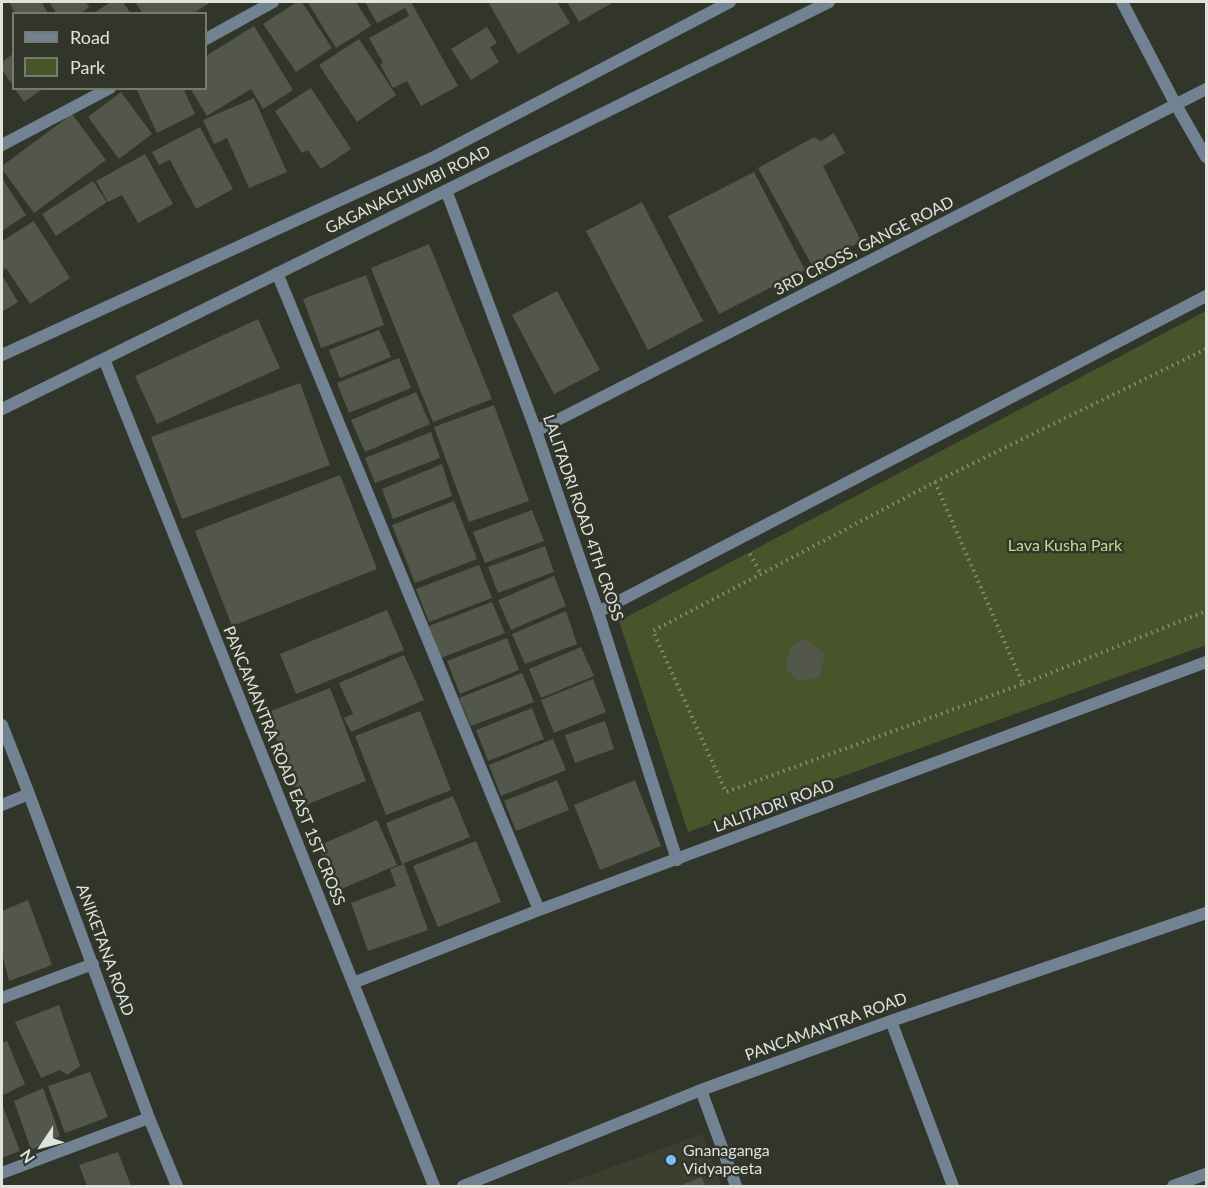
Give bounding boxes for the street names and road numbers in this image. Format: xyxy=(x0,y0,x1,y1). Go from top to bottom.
street label: GAGANACHUMBI ROAD xyxy=(322,142,494,238)
street label: 3RD CROSS, GANGE ROAD xyxy=(771,192,957,300)
street label: LALITADRI ROAD 4TH CROSS xyxy=(539,412,627,624)
street label: PANCAMANTRA ROAD EAST 1ST CROSS xyxy=(219,623,349,909)
street label: LALITADRI ROAD xyxy=(711,775,837,837)
street label: ANIKETANA ROAD xyxy=(72,881,138,1019)
street label: PANCAMANTRA ROAD xyxy=(742,989,910,1065)

